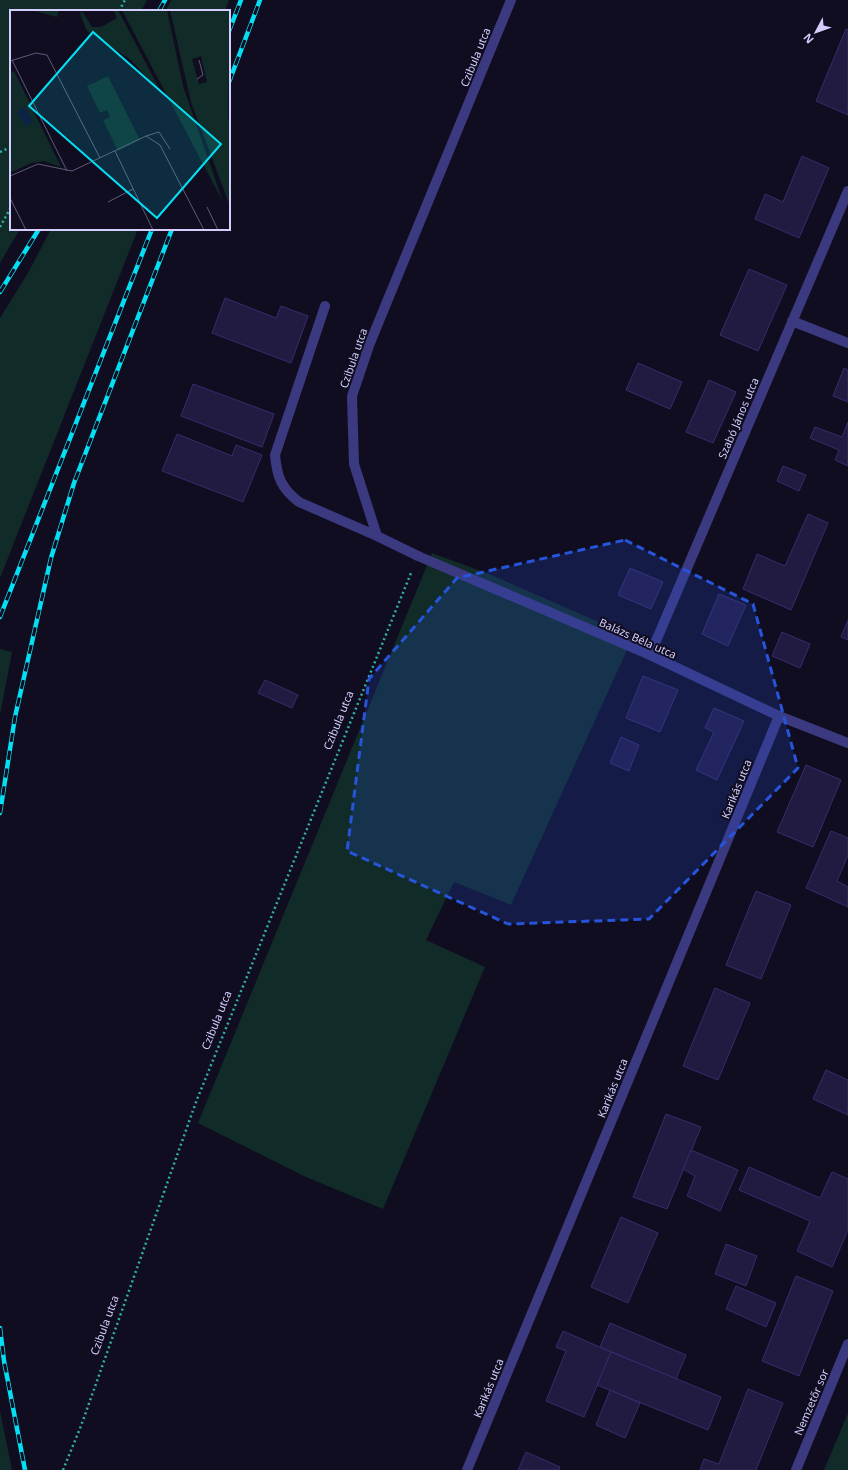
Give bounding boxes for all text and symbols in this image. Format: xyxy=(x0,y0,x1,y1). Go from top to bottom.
inset map xyxy=(10,10,230,230)
north arrow xyxy=(796,12,836,52)
street label: Czibula utca xyxy=(456,25,494,89)
text: N xyxy=(799,31,817,47)
street label: Czibula utca xyxy=(336,326,370,390)
street label: Szabó János utca xyxy=(714,375,762,461)
street label: Balázs Béla utca xyxy=(597,614,679,662)
street label: Czibula utca xyxy=(319,688,357,752)
street label: Karikás utca xyxy=(717,757,755,821)
street label: Czibula utca xyxy=(197,988,235,1052)
street label: Karikás utca xyxy=(593,1056,631,1120)
street label: Czibula utca xyxy=(86,1293,122,1357)
street label: Karikás utca xyxy=(469,1356,507,1420)
street label: Nemzetőr sor xyxy=(790,1366,832,1437)

